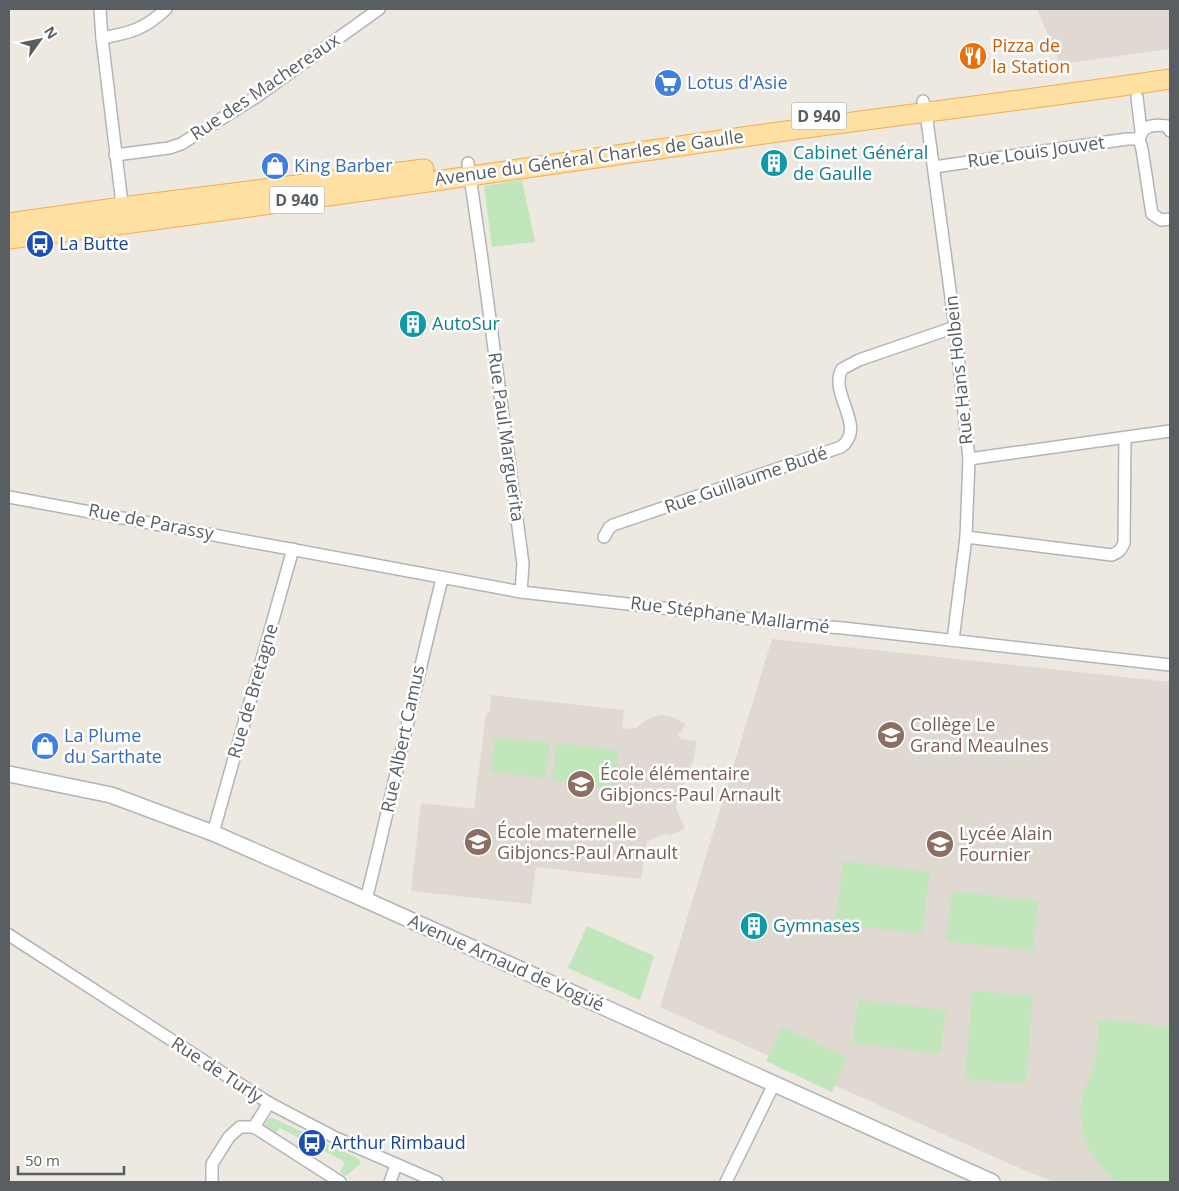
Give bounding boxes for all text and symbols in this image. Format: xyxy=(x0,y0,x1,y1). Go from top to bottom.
north arrow xyxy=(15,15,65,65)
text: N xyxy=(40,23,62,43)
street label: Rue des Machereaux xyxy=(185,27,344,145)
place label: Pizza de la Station xyxy=(992,33,1070,78)
restaurant icon: Pizza de la Station xyxy=(958,41,988,71)
supermarket icon: Lotus d'Asie xyxy=(653,68,683,98)
place label: Lotus d'Asie xyxy=(687,70,788,94)
road number: D 940 xyxy=(792,102,846,130)
street label: Avenue du Général Charles de Gaulle xyxy=(433,123,745,191)
street label: Rue Louis Jouvet xyxy=(966,130,1106,173)
place label: Cabinet Général de Gaulle xyxy=(793,140,928,185)
building icon: Cabinet Général de Gaulle xyxy=(759,148,789,178)
shop icon: King Barber xyxy=(260,151,290,181)
place label: King Barber xyxy=(294,153,393,177)
road number: D 940 xyxy=(270,186,324,214)
bus stop icon: La Butte xyxy=(25,229,55,259)
place label: La Butte xyxy=(59,231,129,255)
street label: Rue Hans Holbein xyxy=(938,294,978,446)
building icon: AutoSur xyxy=(398,309,428,339)
place label: AutoSur xyxy=(432,311,501,335)
street label: Rue Paul Marguerita xyxy=(483,351,531,523)
street label: Rue Guillaume Budé xyxy=(661,440,830,518)
street label: Rue de Parassy xyxy=(87,497,217,545)
street label: Rue Stéphane Mallarmé xyxy=(629,590,831,638)
street label: Rue de Bretagne xyxy=(221,621,283,761)
street label: Rue Albert Camus xyxy=(375,663,429,815)
place label: Collège Le Grand Meaulnes xyxy=(910,712,1049,757)
school or university icon: Collège Le Grand Meaulnes xyxy=(876,720,906,750)
place label: La Plume du Sarthate xyxy=(64,723,162,768)
shop icon: La Plume du Sarthate xyxy=(30,731,60,761)
place label: École élémentaire Gibjoncs-Paul Arnault xyxy=(600,761,781,806)
school or university icon: École élémentaire Gibjoncs-Paul Arnault xyxy=(566,769,596,799)
place label: École maternelle Gibjoncs-Paul Arnault xyxy=(497,819,678,864)
place label: Lycée Alain Fournier xyxy=(959,821,1052,866)
school or university icon: École maternelle Gibjoncs-Paul Arnault xyxy=(463,827,493,857)
school or university icon: Lycée Alain Fournier xyxy=(925,829,955,859)
street label: Avenue Arnaud de Vogüé xyxy=(405,908,608,1016)
building icon: Gymnases xyxy=(739,911,769,941)
place label: Gymnases xyxy=(773,913,860,937)
street label: Rue de Turly xyxy=(167,1031,269,1108)
bus stop icon: Arthur Rimbaud xyxy=(297,1128,327,1158)
place label: Arthur Rimbaud xyxy=(331,1130,466,1154)
scale bar xyxy=(18,1144,124,1176)
text: 50 m xyxy=(25,1150,60,1170)

